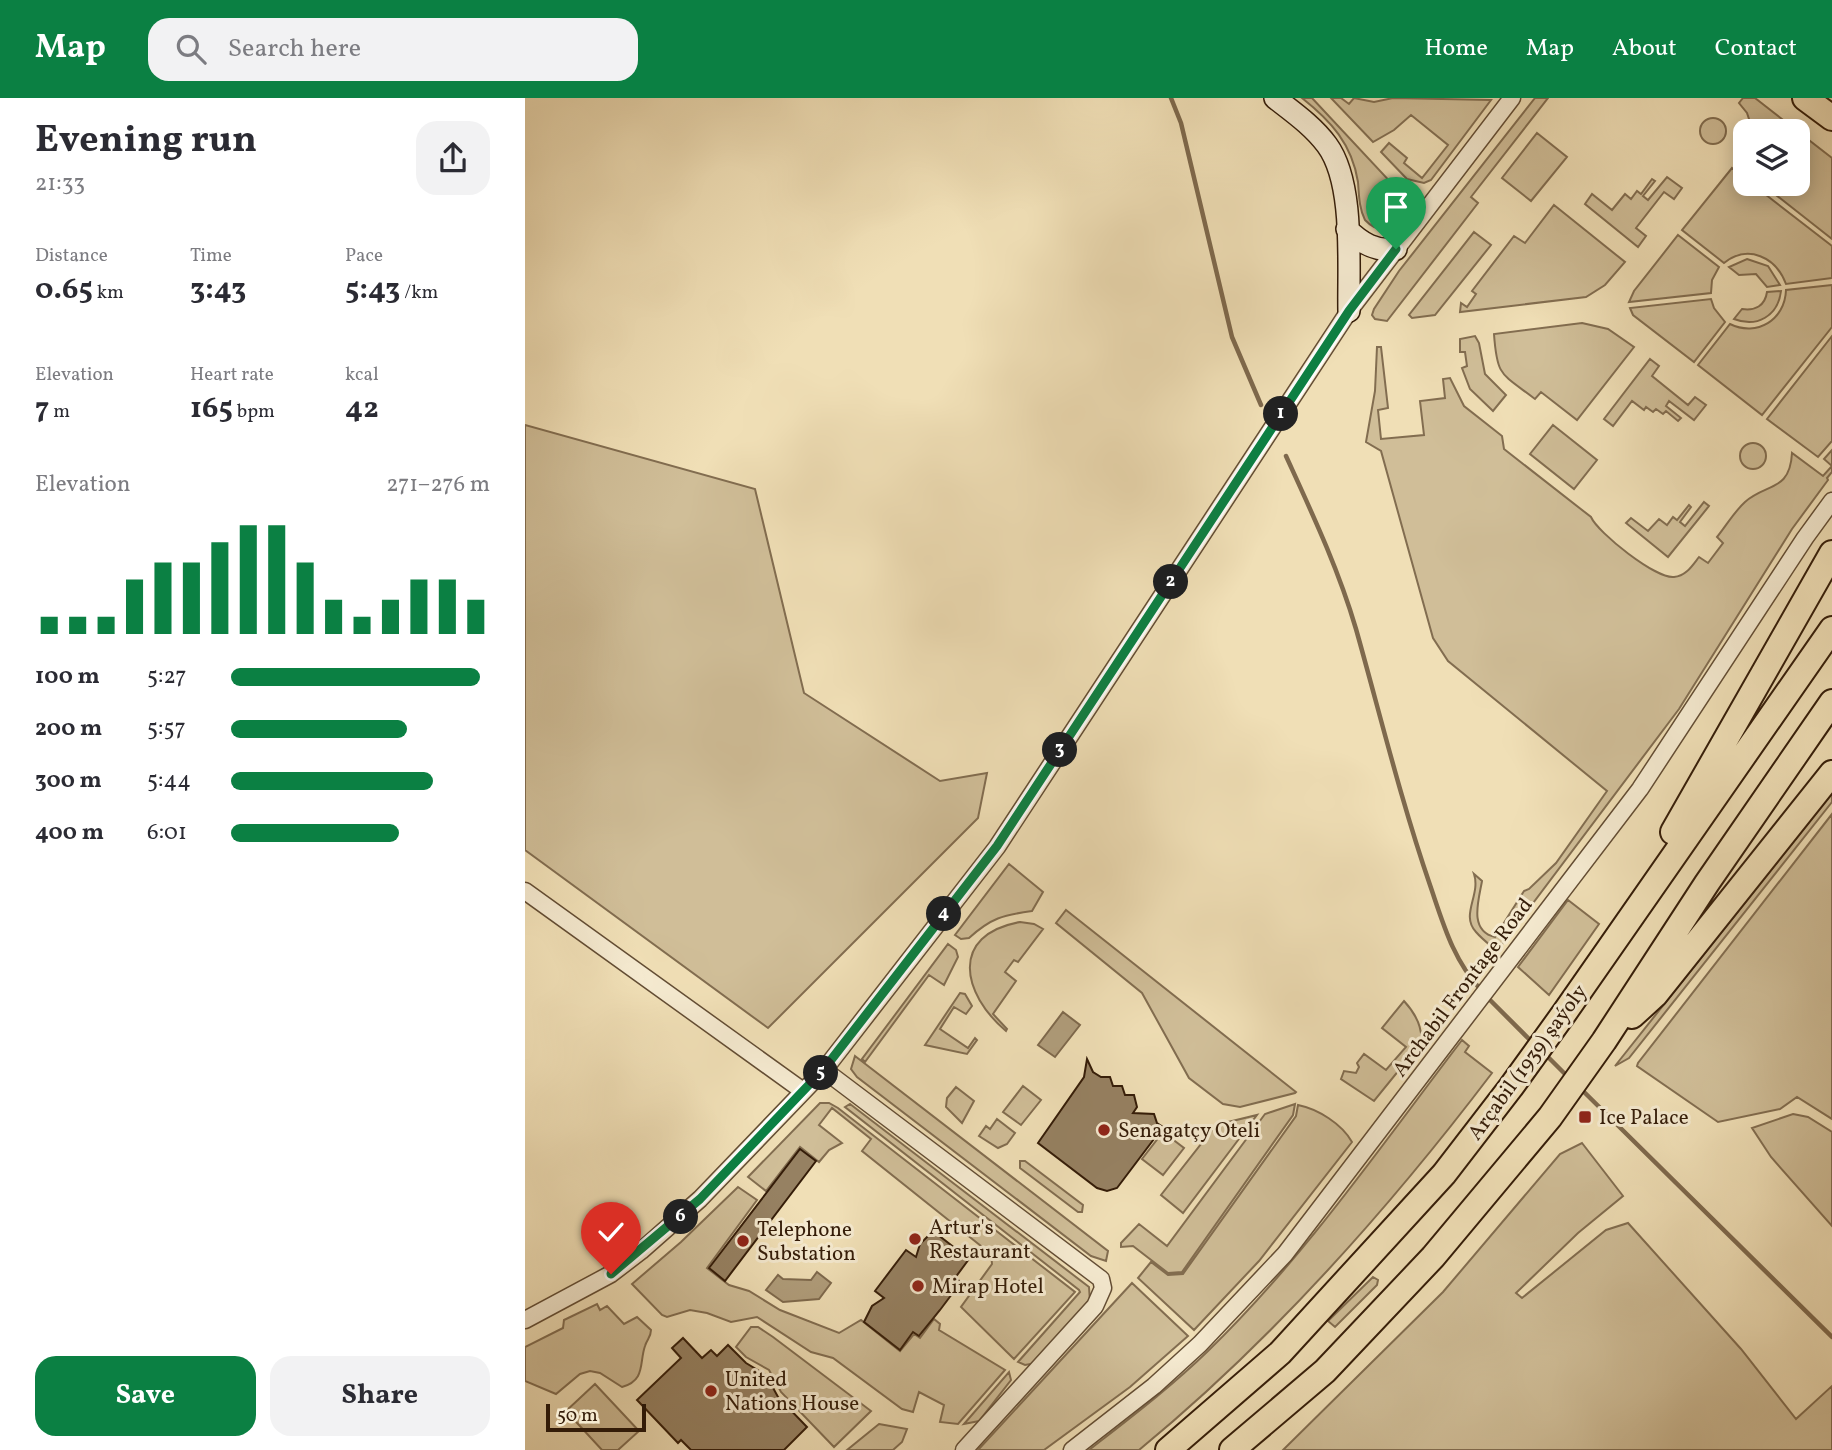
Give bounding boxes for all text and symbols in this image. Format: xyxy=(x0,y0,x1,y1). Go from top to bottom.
search box xyxy=(148,18,638,81)
text: Map xyxy=(35,26,106,72)
icon: search xyxy=(172,30,210,68)
text: Search here xyxy=(228,31,361,67)
text: Home xyxy=(1424,32,1488,66)
text: Map xyxy=(1526,32,1574,66)
text: About xyxy=(1612,32,1677,66)
text: Contact xyxy=(1715,32,1797,66)
text: Evening run xyxy=(35,115,257,168)
map controls xyxy=(1733,119,1810,196)
button: layers xyxy=(1733,119,1810,196)
button: share xyxy=(416,121,490,195)
text: 21:33 xyxy=(35,168,85,200)
pin xyxy=(1366,177,1426,249)
icon: arrive xyxy=(1377,188,1415,226)
text: Distance xyxy=(35,243,108,269)
text: Time xyxy=(190,243,232,269)
text: Pace xyxy=(345,243,383,269)
text: 0.65 xyxy=(35,269,93,311)
text: 3:43 xyxy=(190,269,246,311)
text: 5:43 xyxy=(345,269,400,311)
text: km xyxy=(93,280,124,306)
text: /km xyxy=(400,280,438,306)
text: Elevation xyxy=(35,362,114,388)
text: Heart rate xyxy=(190,362,274,388)
text: kcal xyxy=(345,362,379,388)
text: 7 xyxy=(35,388,49,430)
text: 165 xyxy=(190,388,233,430)
text: 42 xyxy=(345,388,379,430)
pin: 1 xyxy=(1263,396,1299,432)
text: m xyxy=(49,399,70,425)
text: bpm xyxy=(233,399,275,425)
text: 1 xyxy=(1277,400,1284,426)
text: Elevation xyxy=(35,469,131,501)
text: 271–276 m xyxy=(386,469,490,501)
pin: 2 xyxy=(1153,564,1189,600)
text: 2 xyxy=(1166,568,1175,594)
text: 100 m xyxy=(35,661,100,693)
text: 5:27 xyxy=(147,661,186,693)
text: 200 m xyxy=(35,713,102,745)
text: 5:57 xyxy=(147,713,186,745)
pin: 3 xyxy=(1043,732,1077,768)
text: 3 xyxy=(1055,736,1064,762)
text: 300 m xyxy=(35,765,102,797)
text: 5:44 xyxy=(147,765,191,797)
text: 400 m xyxy=(35,817,104,849)
text: 6:01 xyxy=(147,817,187,849)
street label: Archabil Frontage Road xyxy=(1386,892,1540,1083)
pin: 4 xyxy=(927,896,961,932)
text: 4 xyxy=(938,900,949,926)
street label: Arçabil (1939) şaýoly xyxy=(1462,978,1595,1147)
pin: 5 xyxy=(803,1056,839,1090)
text: 5 xyxy=(816,1059,825,1085)
place label: Ice Palace xyxy=(1599,1104,1689,1133)
marker: Ice Palace xyxy=(1577,1109,1593,1125)
place label: Senagatçy Oteli xyxy=(1118,1117,1260,1146)
marker: Senagatçy Oteli xyxy=(1096,1122,1112,1138)
pin: 6 xyxy=(663,1200,699,1234)
pin xyxy=(581,1202,641,1274)
text: 6 xyxy=(675,1203,686,1229)
icon: check xyxy=(592,1213,630,1251)
place label: Artur's Restaurant xyxy=(929,1214,1031,1267)
place label: Telephone Substation xyxy=(757,1216,856,1269)
marker: Artur's Restaurant xyxy=(907,1231,923,1247)
marker: Telephone Substation xyxy=(735,1233,751,1249)
place label: Mirap Hotel xyxy=(932,1273,1044,1302)
marker: Mirap Hotel xyxy=(910,1278,926,1294)
button: Save xyxy=(35,1356,256,1436)
button: Share xyxy=(270,1356,490,1436)
place label: United Nations House xyxy=(725,1366,859,1419)
marker: United Nations House xyxy=(703,1383,719,1399)
scale bar xyxy=(546,1401,646,1433)
text: 50 m xyxy=(557,1403,598,1429)

